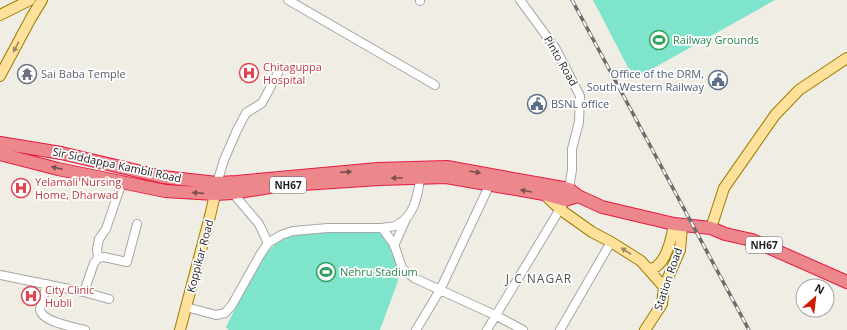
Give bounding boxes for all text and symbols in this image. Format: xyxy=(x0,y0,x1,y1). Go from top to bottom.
sports icon: Railway Grounds xyxy=(648,29,670,51)
place label: Railway Grounds xyxy=(673,32,759,47)
street label: Pinto Road xyxy=(541,33,582,89)
one-way arrow xyxy=(12,41,19,53)
place label: Chitaguppa Hospital xyxy=(263,59,322,87)
hospital icon: Chitaguppa Hospital xyxy=(238,62,260,84)
temple icon: Sai Baba Temple xyxy=(16,63,38,85)
place label: Sai Baba Temple xyxy=(41,66,126,81)
place label: Office of the DRM, South Western Railway xyxy=(587,66,704,94)
public building icon: Office of the DRM, South Western Railway xyxy=(707,69,729,91)
public building icon: BSNL office xyxy=(526,93,548,115)
place label: BSNL office xyxy=(551,96,609,111)
street label: Sir Siddappa Kambli Road xyxy=(51,144,183,186)
one-way arrow xyxy=(51,165,63,171)
one-way arrow xyxy=(340,168,352,175)
one-way arrow xyxy=(469,169,481,175)
place label: Yelamali Nursing Home, Dharwad xyxy=(35,174,121,202)
one-way arrow xyxy=(390,175,403,181)
hospital icon: Yelamali Nursing Home, Dharwad xyxy=(10,177,32,199)
road number: NH67 xyxy=(270,177,306,193)
one-way arrow xyxy=(520,188,532,194)
one-way arrow xyxy=(192,190,204,197)
street label: Koppikar Road xyxy=(183,218,216,294)
road number: NH67 xyxy=(746,237,782,253)
street label: Station Road xyxy=(650,246,685,312)
one-way arrow xyxy=(620,247,631,255)
sports icon: Nehru Stadium xyxy=(315,261,337,283)
place label: Nehru Stadium xyxy=(340,264,418,279)
district label: J C NAGAR xyxy=(505,270,572,287)
north arrow xyxy=(795,278,835,318)
text: N xyxy=(812,280,827,297)
place label: City Clinic Hubli xyxy=(45,282,94,310)
hospital icon: City Clinic Hubli xyxy=(20,285,42,307)

